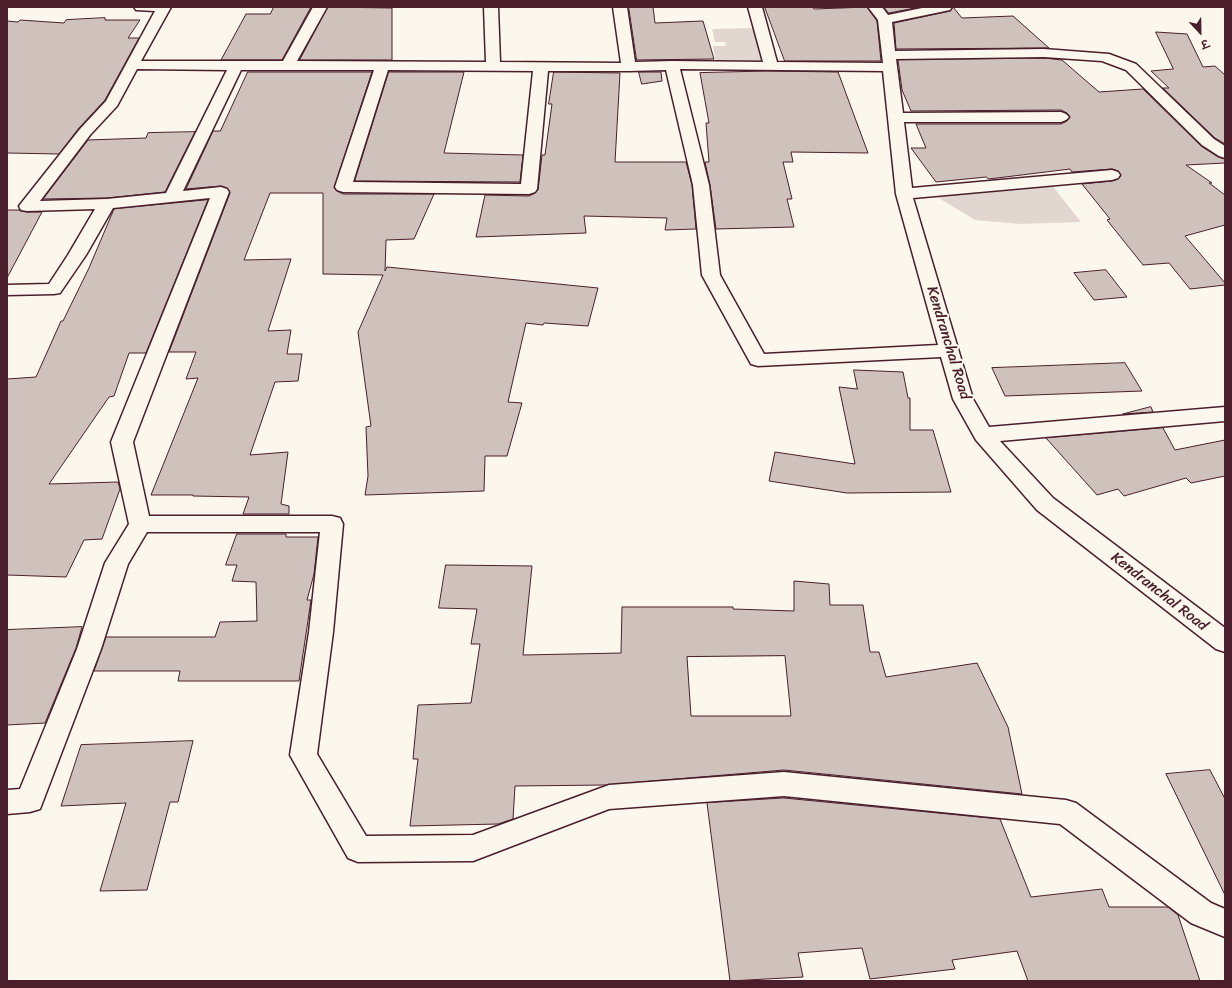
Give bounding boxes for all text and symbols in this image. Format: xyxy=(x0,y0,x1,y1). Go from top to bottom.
north arrow xyxy=(1180,12,1220,52)
text: उ xyxy=(1198,33,1212,54)
street label: Kendranchal Road xyxy=(922,284,974,402)
street label: Kendranchal Road xyxy=(1107,549,1211,635)

